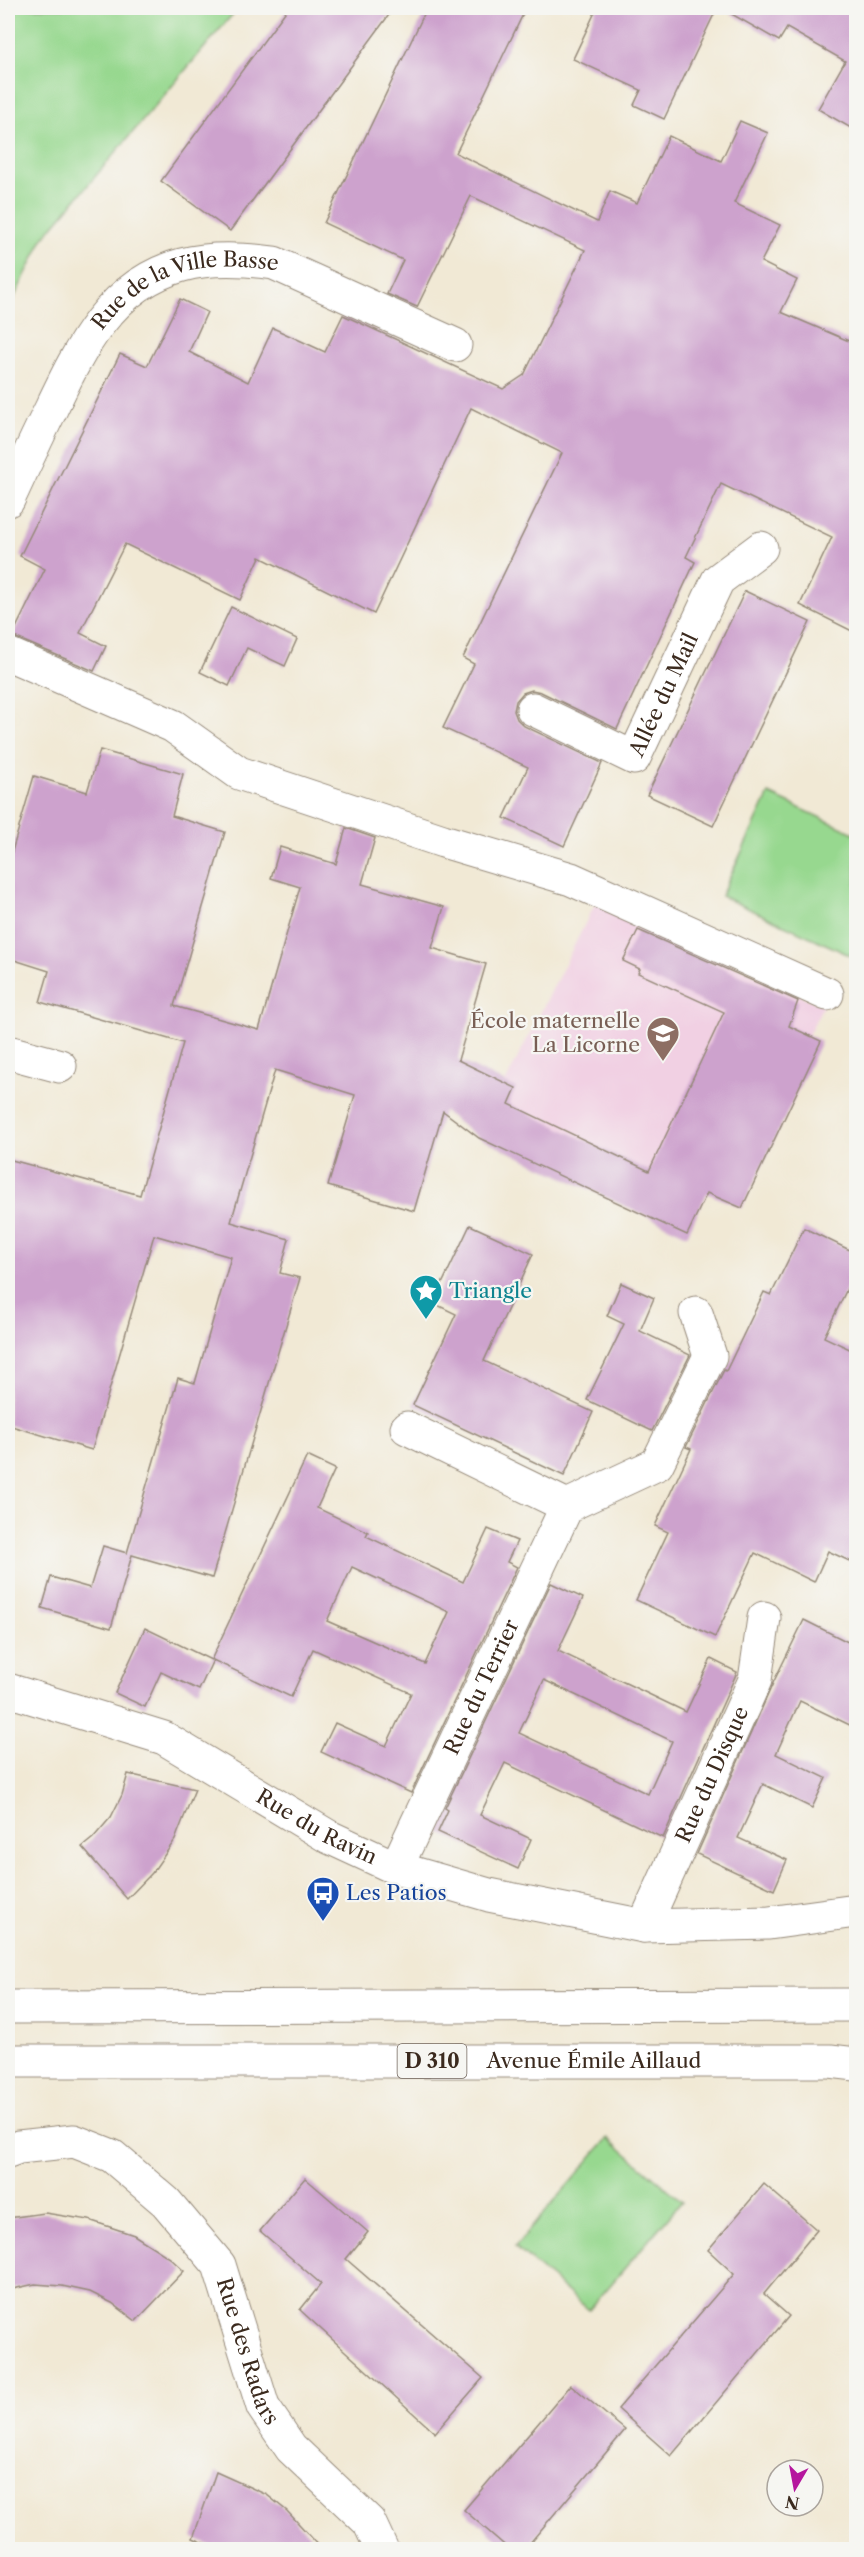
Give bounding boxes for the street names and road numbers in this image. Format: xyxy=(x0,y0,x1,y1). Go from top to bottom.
street label: Rue de la Ville Basse xyxy=(86,246,280,334)
street label: Allée du Mail xyxy=(623,629,703,761)
street label: Rue du Terrier xyxy=(438,1615,524,1759)
street label: Rue du Disque xyxy=(670,1702,753,1847)
street label: Rue du Ravin xyxy=(252,1783,381,1869)
road number: D 310 xyxy=(398,2044,466,2078)
street label: Avenue Émile Aillaud xyxy=(486,2048,702,2073)
street label: Rue des Radars xyxy=(212,2275,284,2429)

